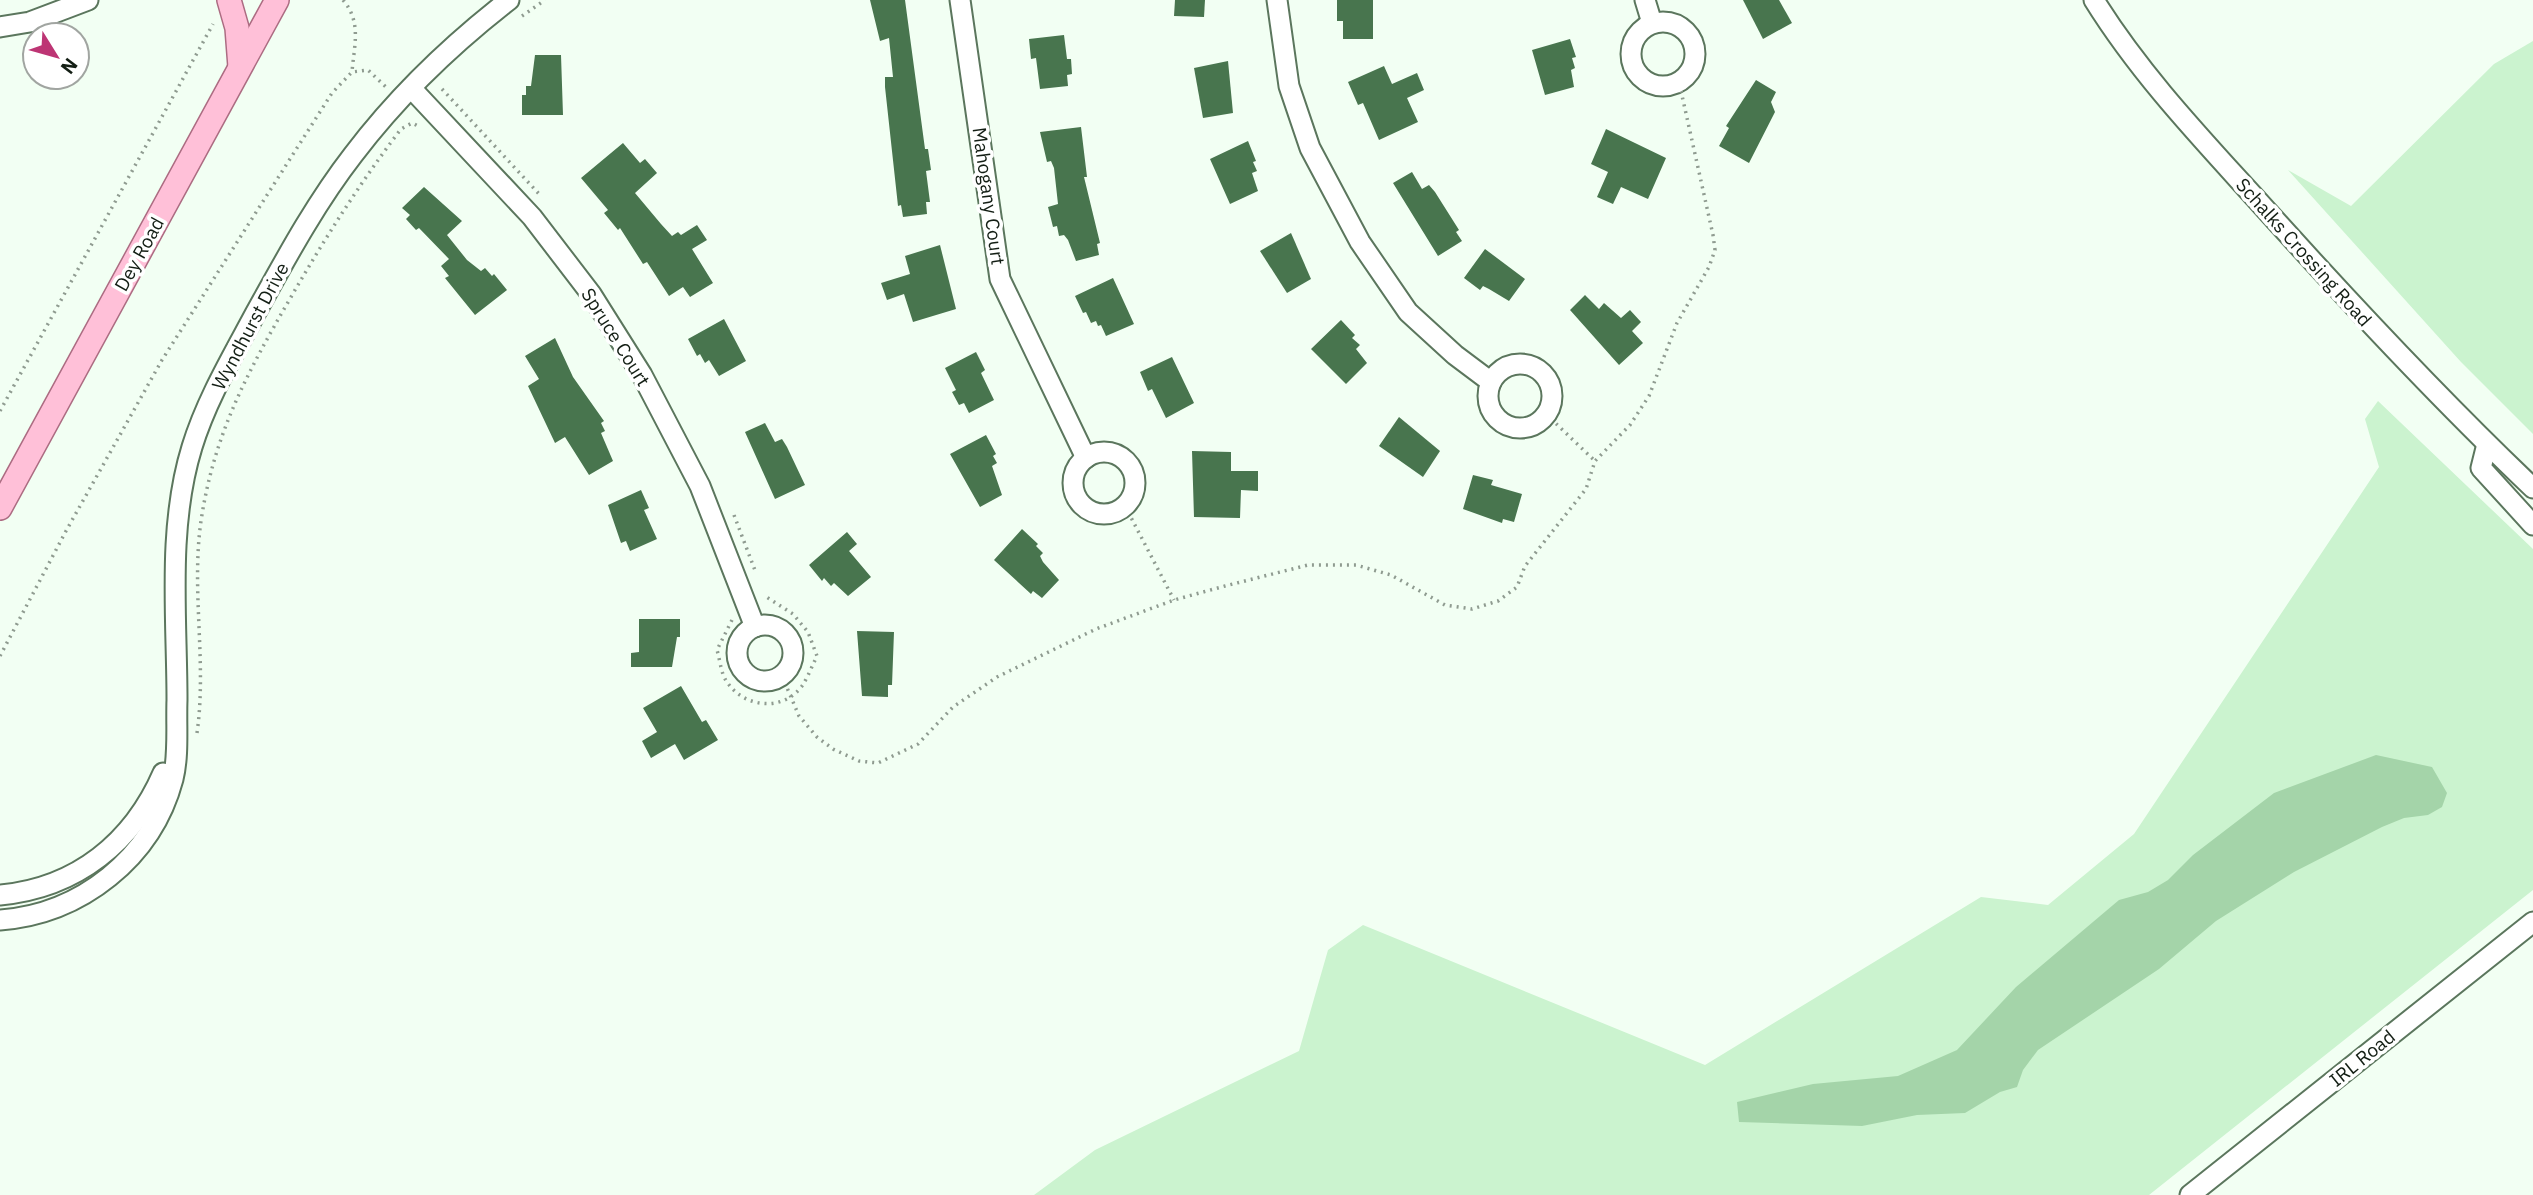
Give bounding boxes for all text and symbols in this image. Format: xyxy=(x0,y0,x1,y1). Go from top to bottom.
north arrow xyxy=(21,21,91,91)
text: N xyxy=(56,54,83,79)
street label: Mahogany Court xyxy=(967,126,1011,266)
street label: Schalks Crossing Road xyxy=(2231,173,2377,331)
street label: Dey Road xyxy=(109,213,169,295)
street label: Wyndhurst Drive xyxy=(206,258,294,394)
street label: Spruce Court xyxy=(576,284,656,390)
street label: IRL Road xyxy=(2324,1024,2400,1092)

